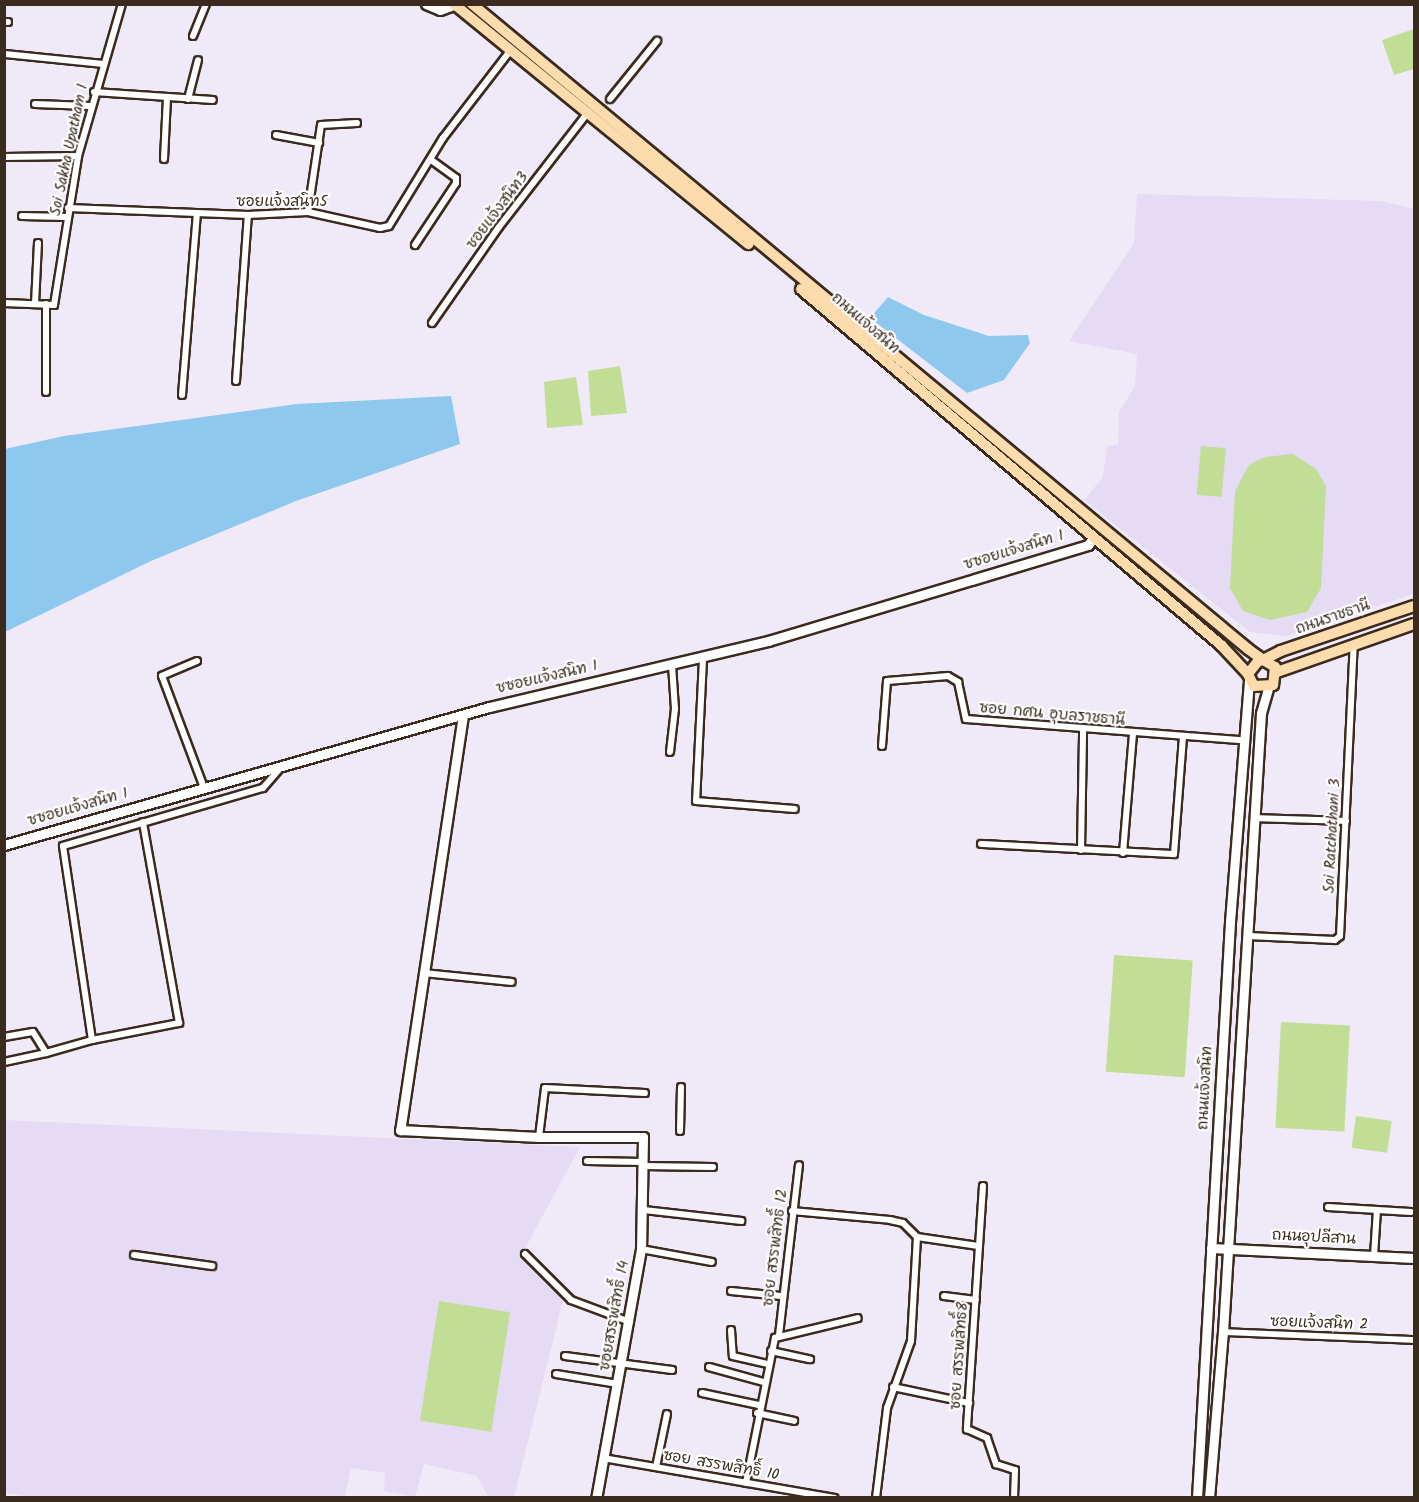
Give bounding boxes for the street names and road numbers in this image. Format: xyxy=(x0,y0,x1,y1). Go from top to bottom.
street label: Soi Sakha Upatham 1 xyxy=(47,83,93,217)
street label: ซอยแจ้งสนิท3 xyxy=(463,169,533,253)
street label: ซอยแจ้งสนิท5 xyxy=(236,194,328,212)
street label: ถนนแจ้งสนิท xyxy=(827,290,903,358)
street label: ซซอยแจ้งสนิท 1 xyxy=(962,527,1066,575)
street label: ถนนราชธานี xyxy=(1293,597,1373,639)
street label: ซซอยแจ้งสนิท 1 xyxy=(495,658,599,698)
street label: ซอย กศน อุบลราชธานี xyxy=(978,700,1126,730)
street label: Soi Ratchathani 3 xyxy=(1321,778,1345,894)
street label: ซซอยแจ้งสนิท 1 xyxy=(26,785,130,831)
street label: ถนนแจ้งสนิท xyxy=(1195,1045,1217,1131)
street label: ซอย สรรพสิทธิ์ 12 xyxy=(760,1188,792,1308)
street label: ถนนอุปลีสาน xyxy=(1272,1227,1356,1249)
street label: ซอยสรรพสิทธิ์ 14 xyxy=(596,1259,634,1373)
street label: ซอย สรรพสิทธิ์8 xyxy=(947,1301,973,1411)
street label: ซอยแจ้งสนิท 2 xyxy=(1270,1313,1368,1335)
street label: ซอย สรรพสิทธิ์ 10 xyxy=(662,1447,780,1485)

